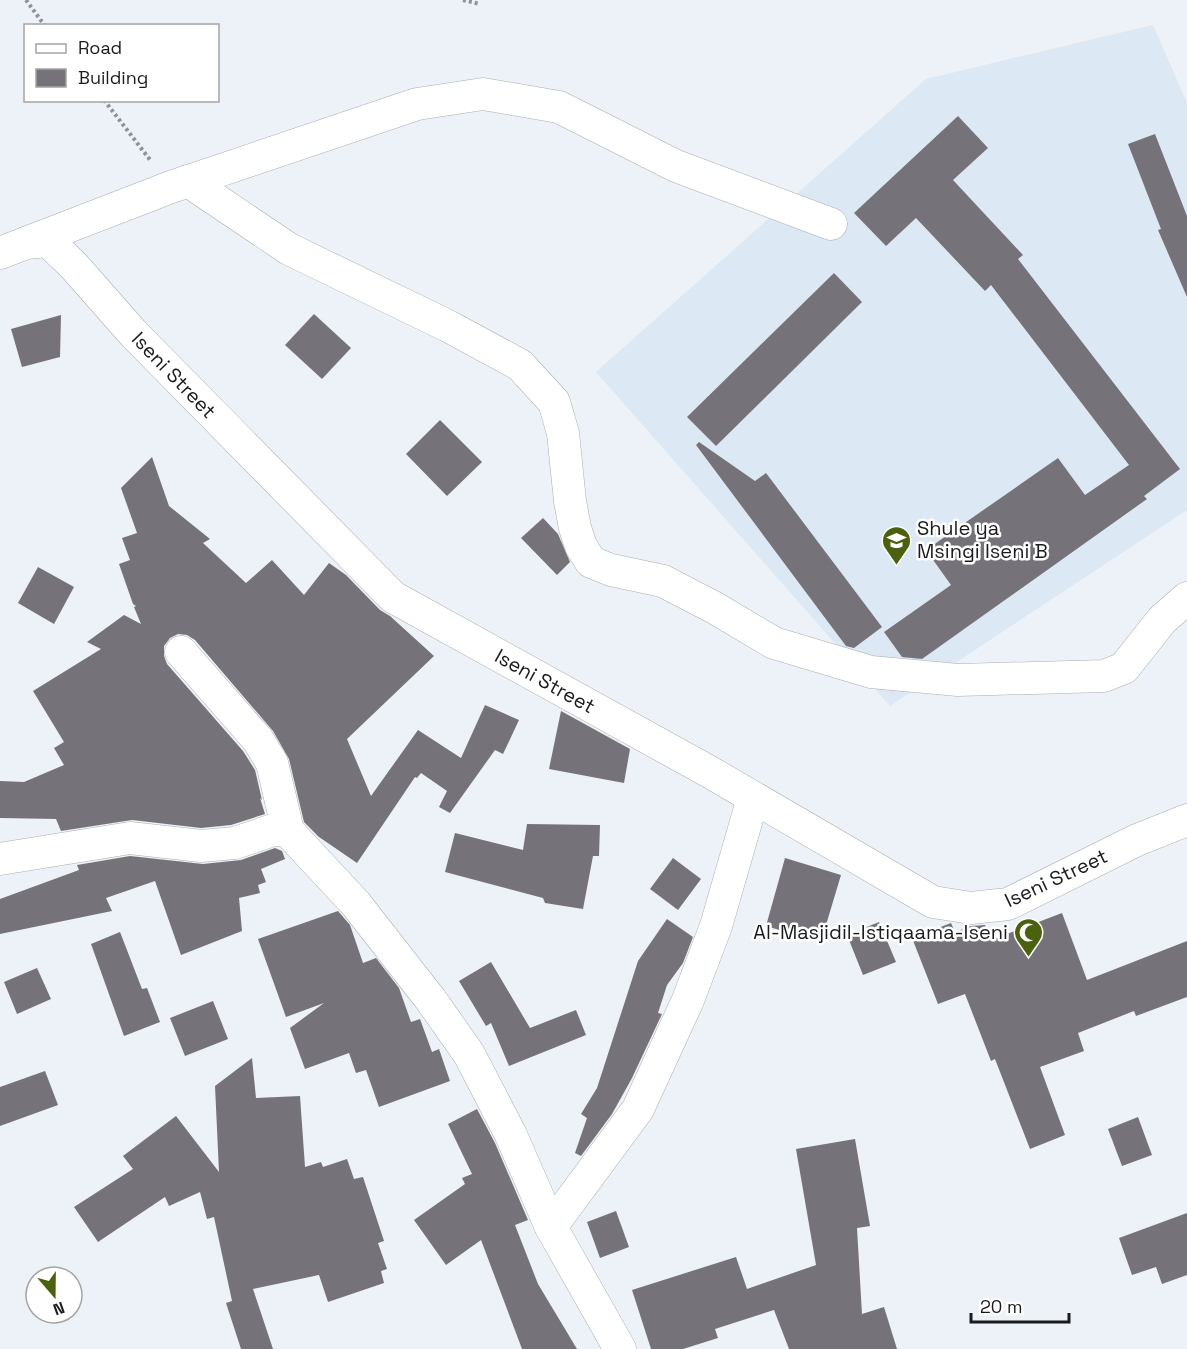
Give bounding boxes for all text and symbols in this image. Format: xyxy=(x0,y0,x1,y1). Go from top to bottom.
legend xyxy=(24,24,219,102)
text: Road xyxy=(78,36,122,59)
text: Building xyxy=(78,66,148,89)
street label: Iseni Street xyxy=(126,326,222,424)
place label: Shule ya Msingi Iseni B xyxy=(917,515,1048,564)
school or university icon: Shule ya Msingi Iseni B xyxy=(880,524,912,566)
street label: Iseni Street xyxy=(490,643,600,719)
street label: Iseni Street xyxy=(1000,843,1112,913)
mosque icon: Al-Masjidil-Istiqaama-Iseni xyxy=(1013,916,1045,958)
place label: Al-Masjidil-Istiqaama-Iseni xyxy=(753,919,1008,945)
north arrow xyxy=(24,1265,84,1325)
scale bar xyxy=(971,1286,1068,1324)
text: 20 m xyxy=(980,1295,1023,1318)
text: N xyxy=(50,1297,68,1320)

